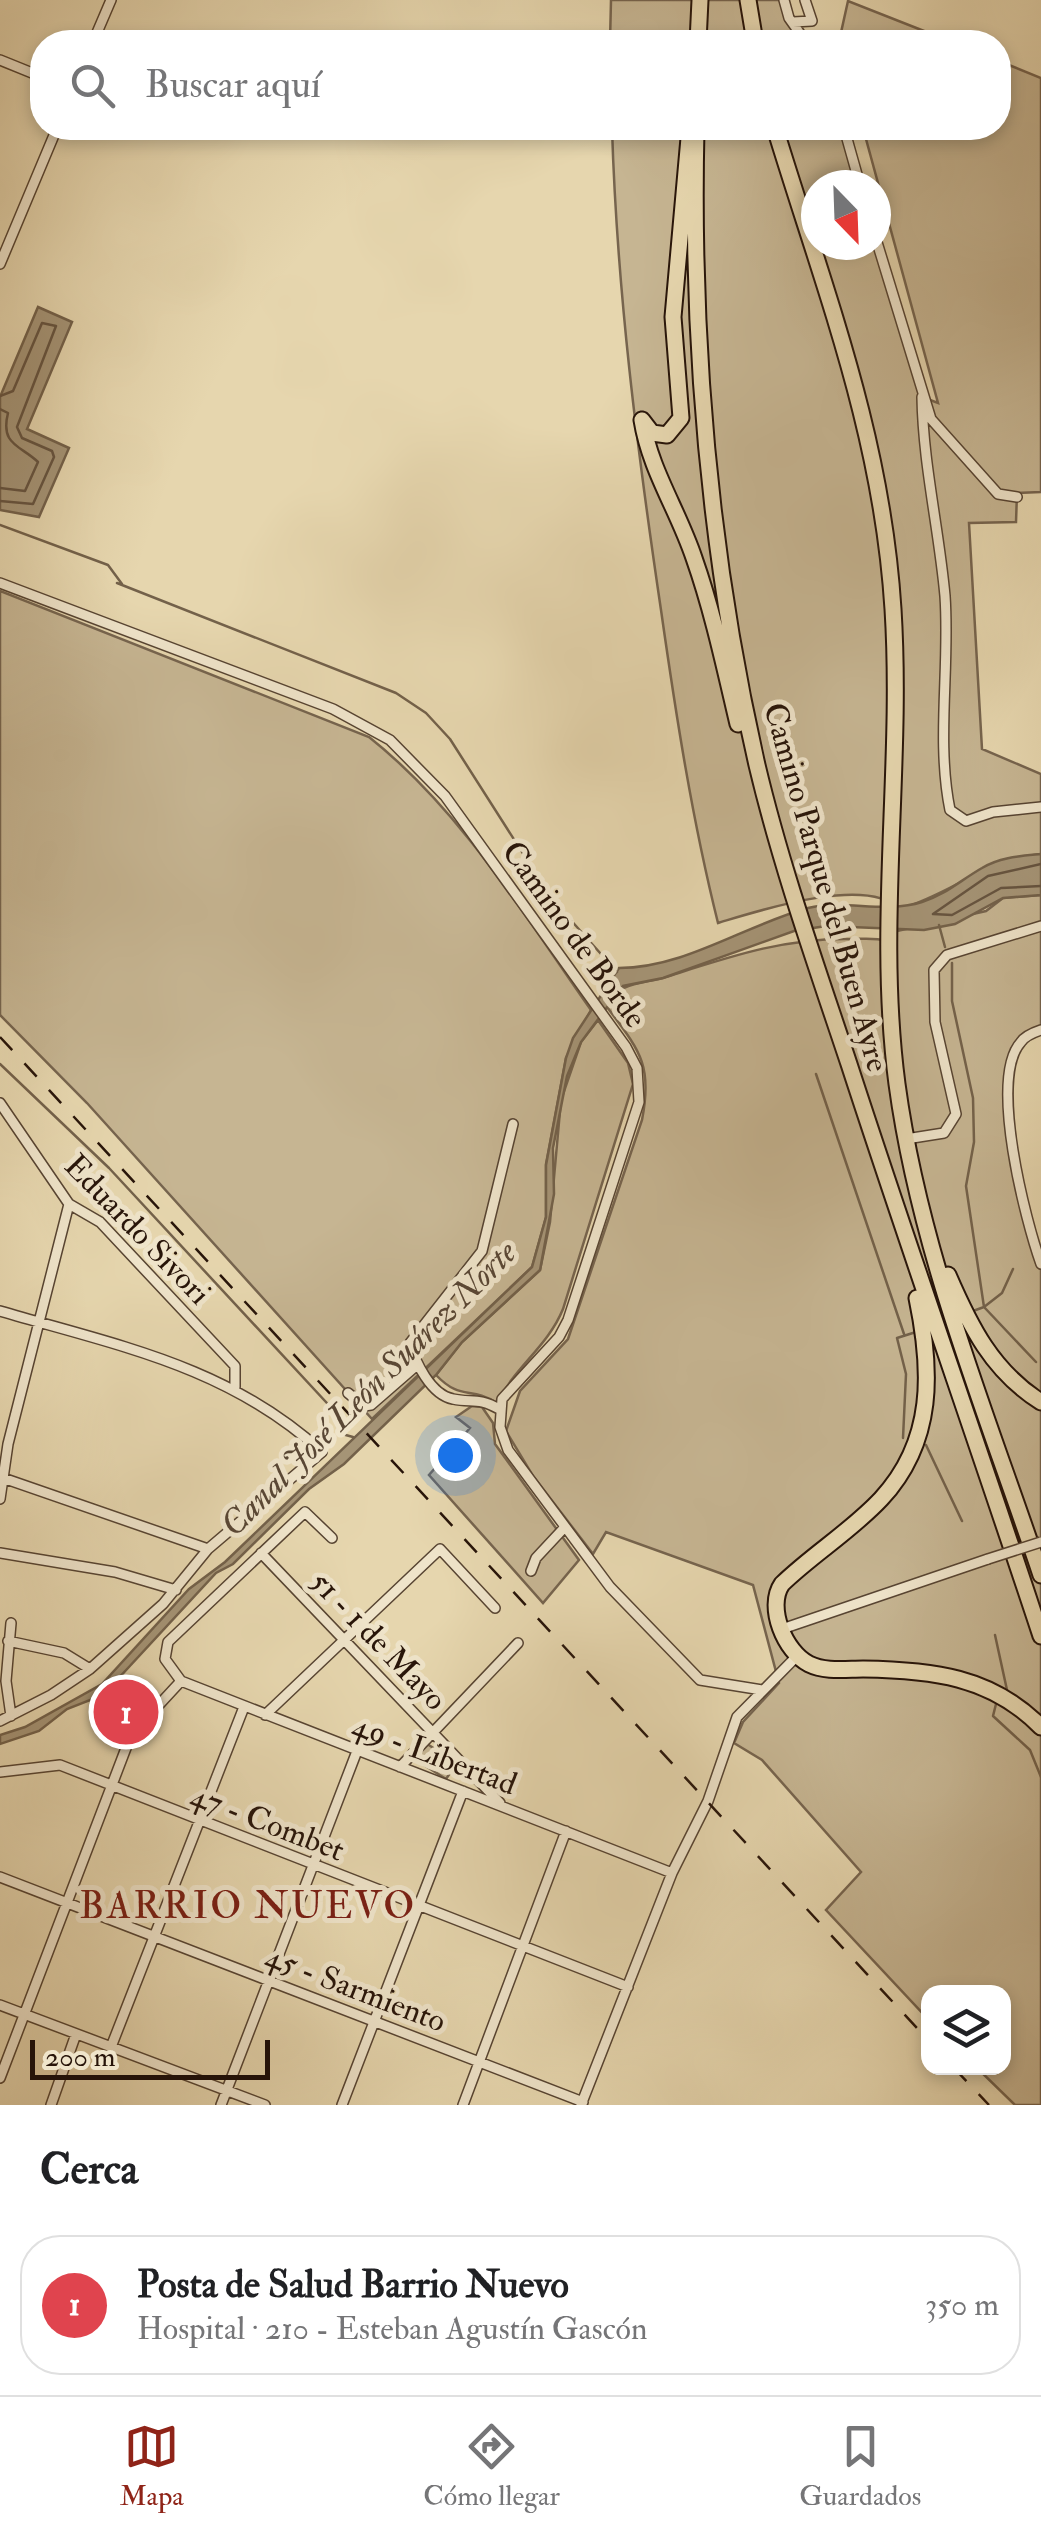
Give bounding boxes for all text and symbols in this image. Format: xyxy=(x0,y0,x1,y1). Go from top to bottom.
search box xyxy=(30,30,1011,140)
icon: search xyxy=(65,58,120,113)
text: Buscar aquí xyxy=(145,61,321,109)
north arrow xyxy=(801,170,891,260)
street label: Camino Parque del Buen Ayre xyxy=(754,698,898,1076)
street label: Camino de Borde xyxy=(493,833,655,1036)
street label: Eduardo Sivori xyxy=(56,1146,219,1313)
water label: Canal José León Suárez Norte xyxy=(211,1231,526,1546)
your location xyxy=(430,1430,481,1481)
street label: 51 - 1 de Mayo xyxy=(302,1562,455,1719)
pin: 1 xyxy=(94,1674,158,1750)
street label: 49 - Libertad xyxy=(347,1705,523,1805)
street label: 47 - Combet xyxy=(185,1775,350,1870)
district label: BARRIO NUEVO xyxy=(79,1882,417,1930)
street label: 45 - Sarmiento xyxy=(260,1936,451,2042)
map controls xyxy=(921,1985,1011,2075)
button: layers xyxy=(921,1985,1011,2075)
scale bar xyxy=(30,2035,270,2080)
text: 200 m xyxy=(45,2040,116,2075)
text: Cerca xyxy=(40,2144,138,2196)
text: Posta de Salud Barrio Nuevo xyxy=(137,2261,569,2309)
text: 1 xyxy=(69,2285,80,2325)
text: 350 m xyxy=(925,2285,999,2325)
text: Hospital · 210 - Esteban Agustín Gascón xyxy=(137,2309,647,2349)
tab: Mapa xyxy=(120,2419,184,2514)
tab: Cómo llegar xyxy=(423,2419,560,2514)
tab: Guardados xyxy=(799,2419,921,2514)

